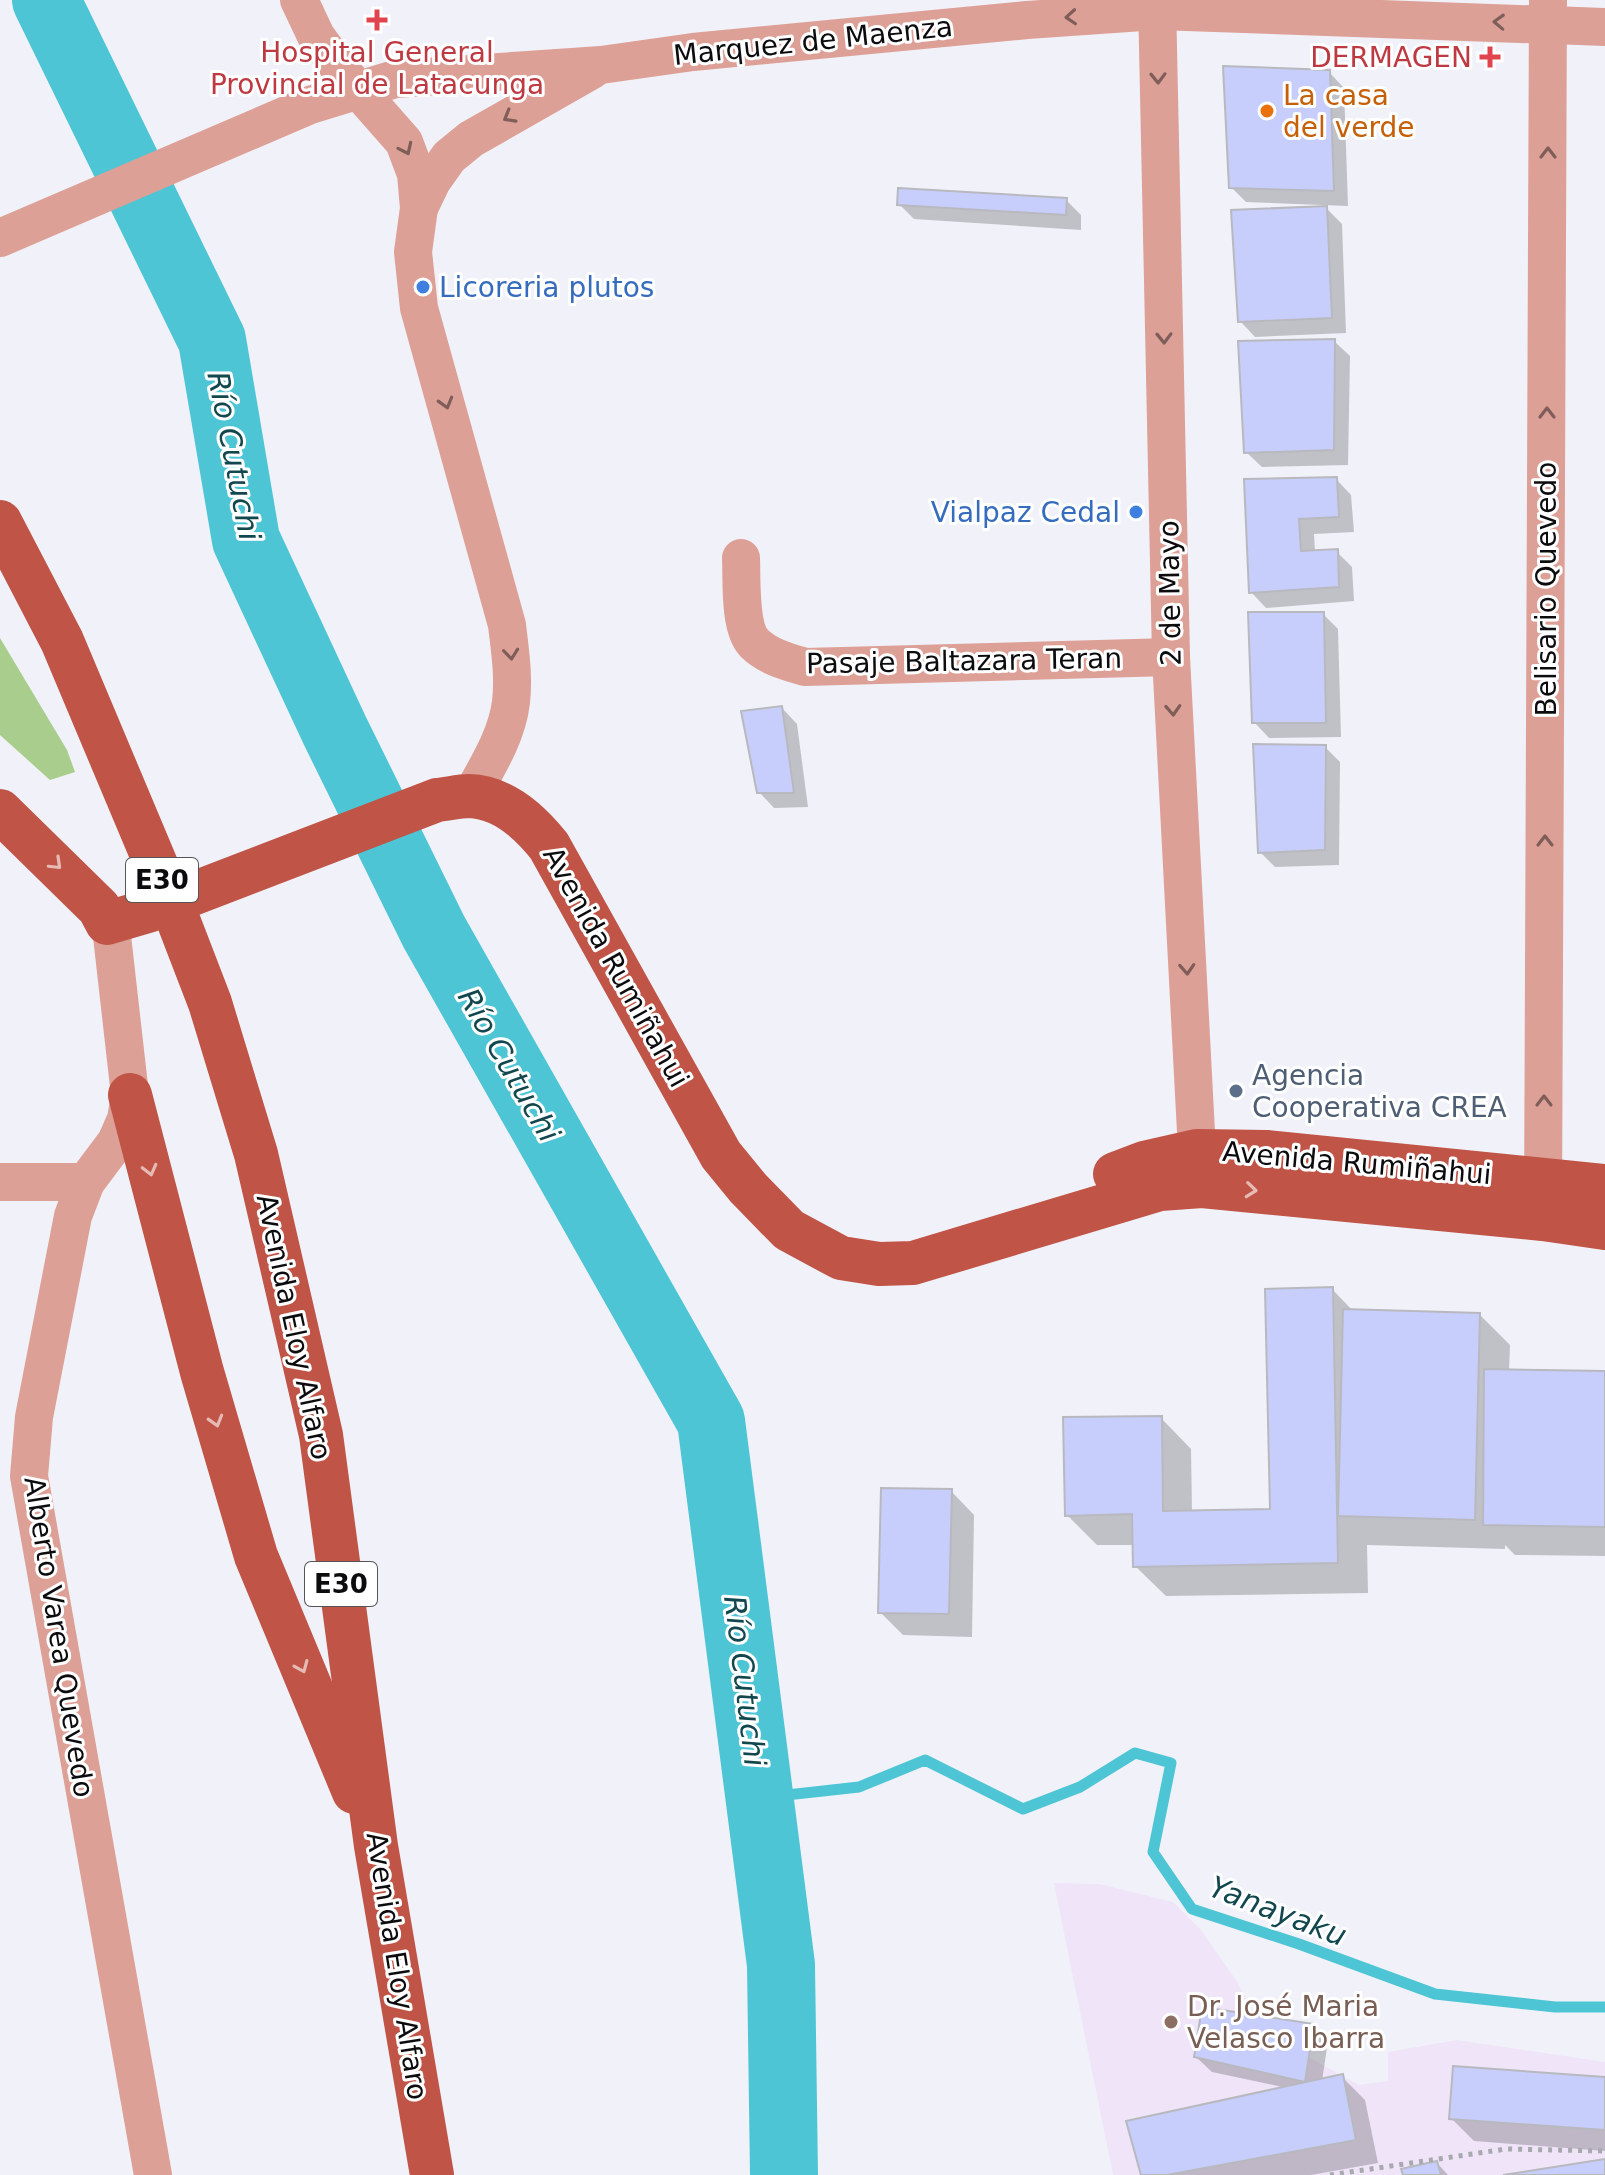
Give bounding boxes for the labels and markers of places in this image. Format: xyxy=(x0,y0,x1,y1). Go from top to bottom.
marker: Hospital General Provincial de Latacunga xyxy=(366,9,388,31)
place label: Hospital General Provincial de Latacunga xyxy=(210,36,544,101)
place label: DERMAGEN xyxy=(1310,41,1472,74)
marker: DERMAGEN xyxy=(1479,46,1501,68)
place label: La casa del verde xyxy=(1283,79,1415,144)
marker: La casa del verde xyxy=(1258,102,1276,120)
place label: Licoreria plutos xyxy=(439,271,654,304)
marker: Licoreria plutos xyxy=(414,278,432,296)
place label: Vialpaz Cedal xyxy=(931,496,1120,529)
marker: Vialpaz Cedal xyxy=(1127,503,1145,521)
place label: Agencia Cooperativa CREA xyxy=(1252,1059,1507,1124)
marker: Agencia Cooperativa CREA xyxy=(1227,1082,1245,1100)
place label: Dr. José Maria Velasco Ibarra xyxy=(1187,1990,1385,2055)
marker: Dr. José Maria Velasco Ibarra xyxy=(1162,2013,1180,2031)

